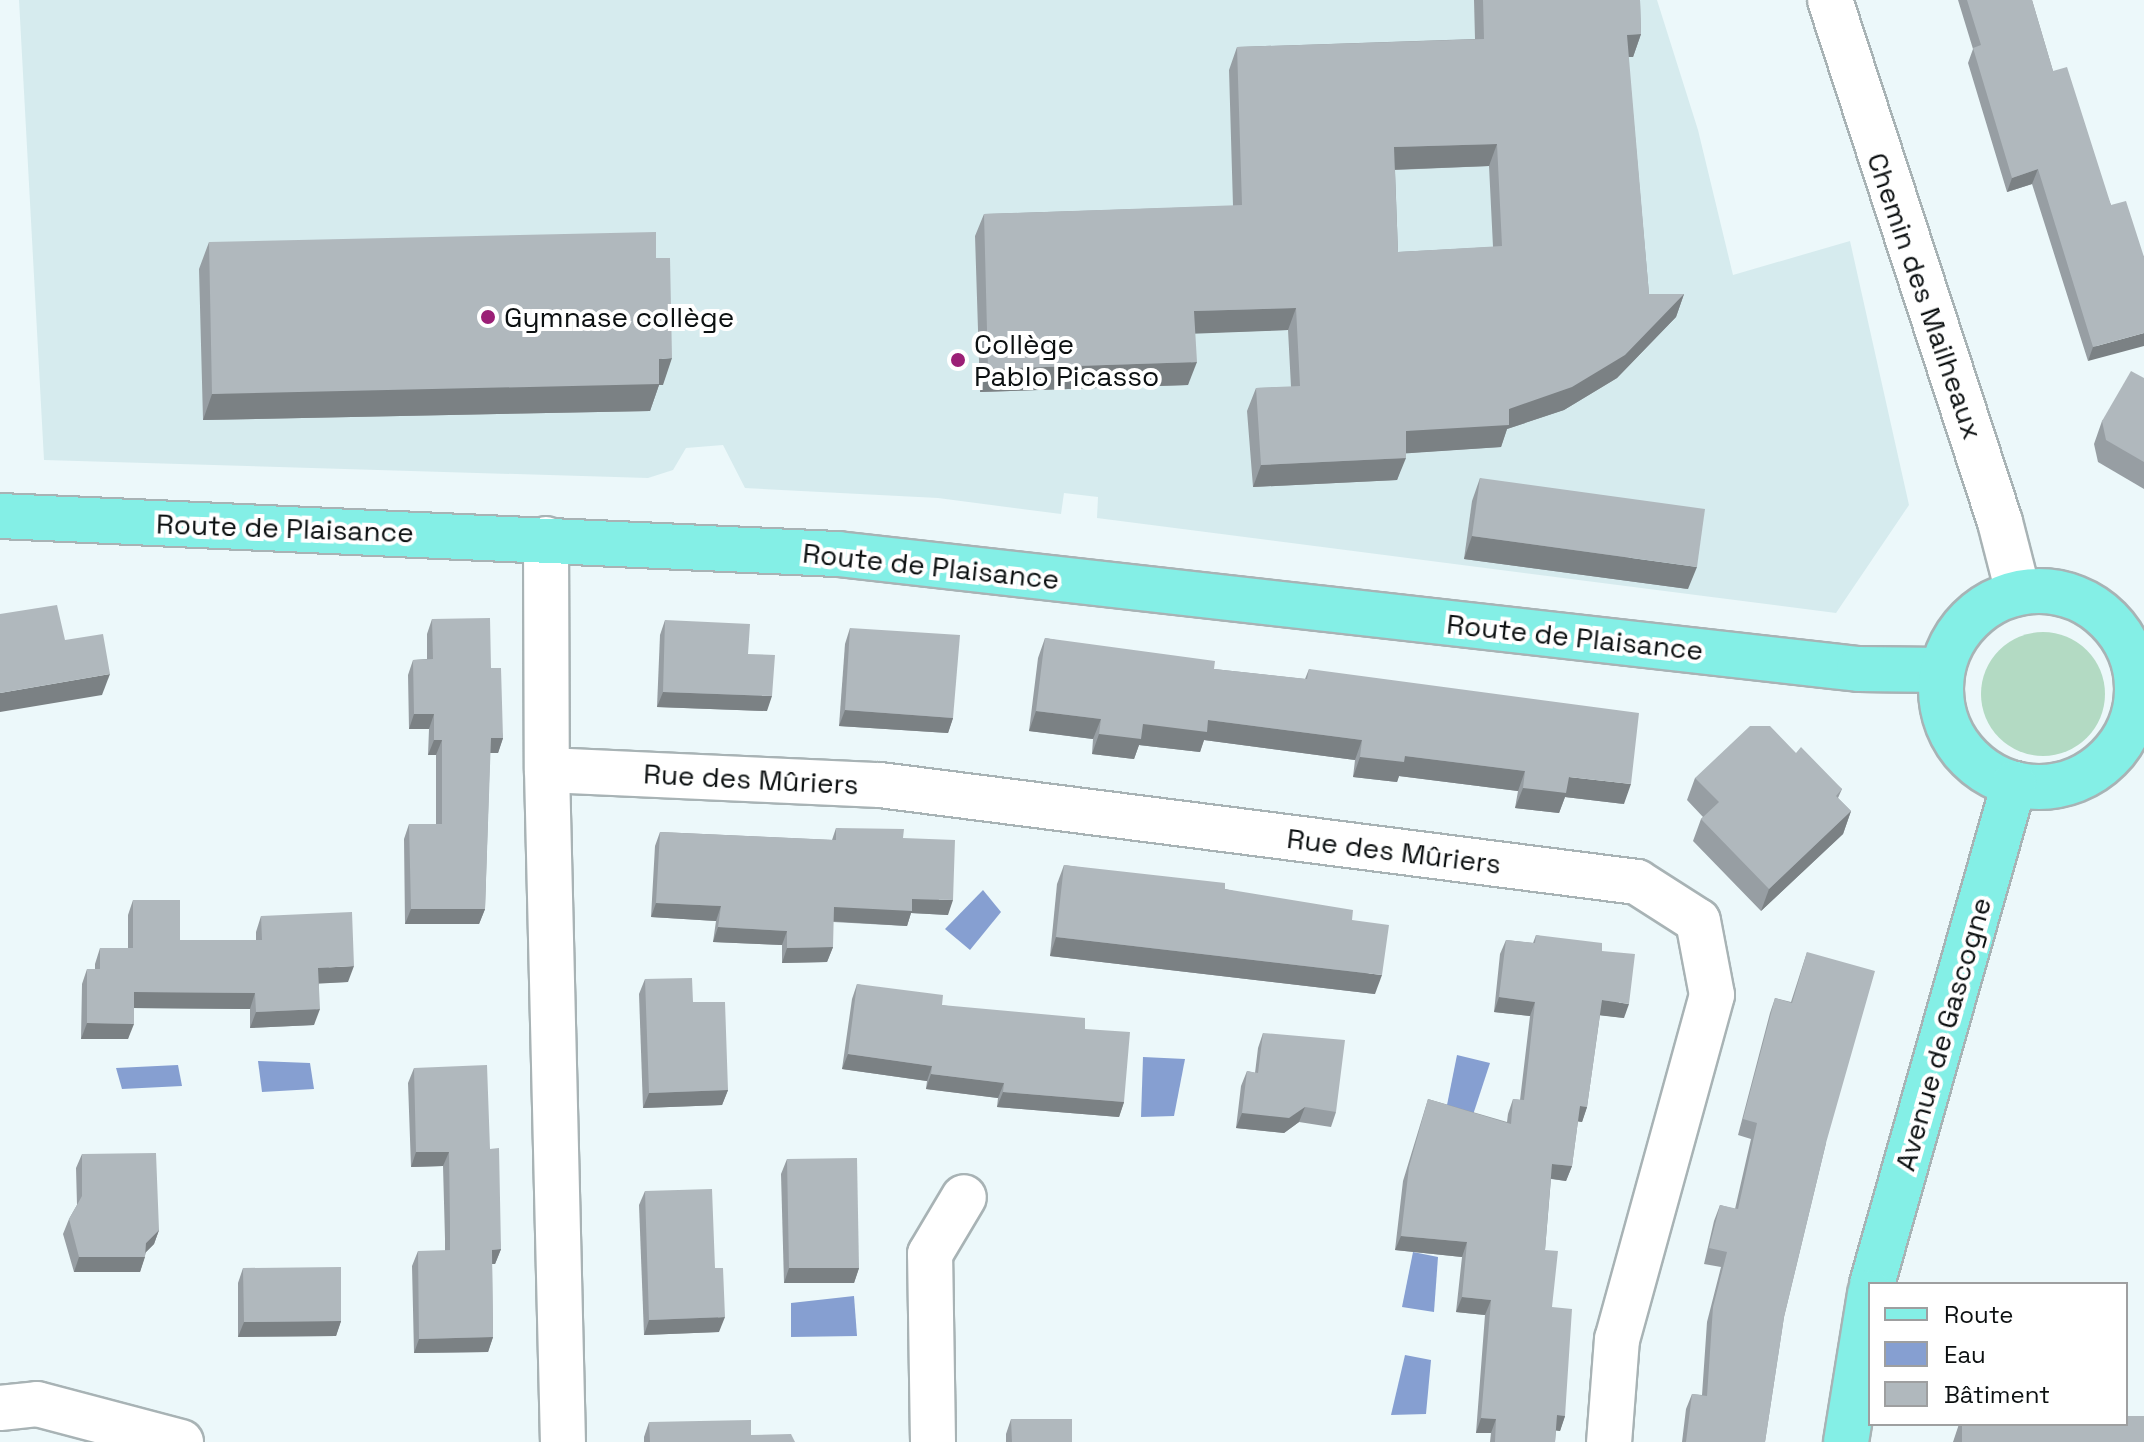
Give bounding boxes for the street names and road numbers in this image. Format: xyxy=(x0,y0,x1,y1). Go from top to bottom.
street label: Chemin des Mailheaux xyxy=(1860,148,1990,444)
street label: Route de Plaisance xyxy=(156,507,414,549)
street label: Route de Plaisance xyxy=(801,536,1061,596)
street label: Route de Plaisance xyxy=(1445,607,1705,667)
street label: Rue des Mûriers xyxy=(643,757,859,801)
street label: Rue des Mûriers xyxy=(1285,821,1503,881)
street label: Avenue de Gascogne xyxy=(1888,893,1998,1175)

